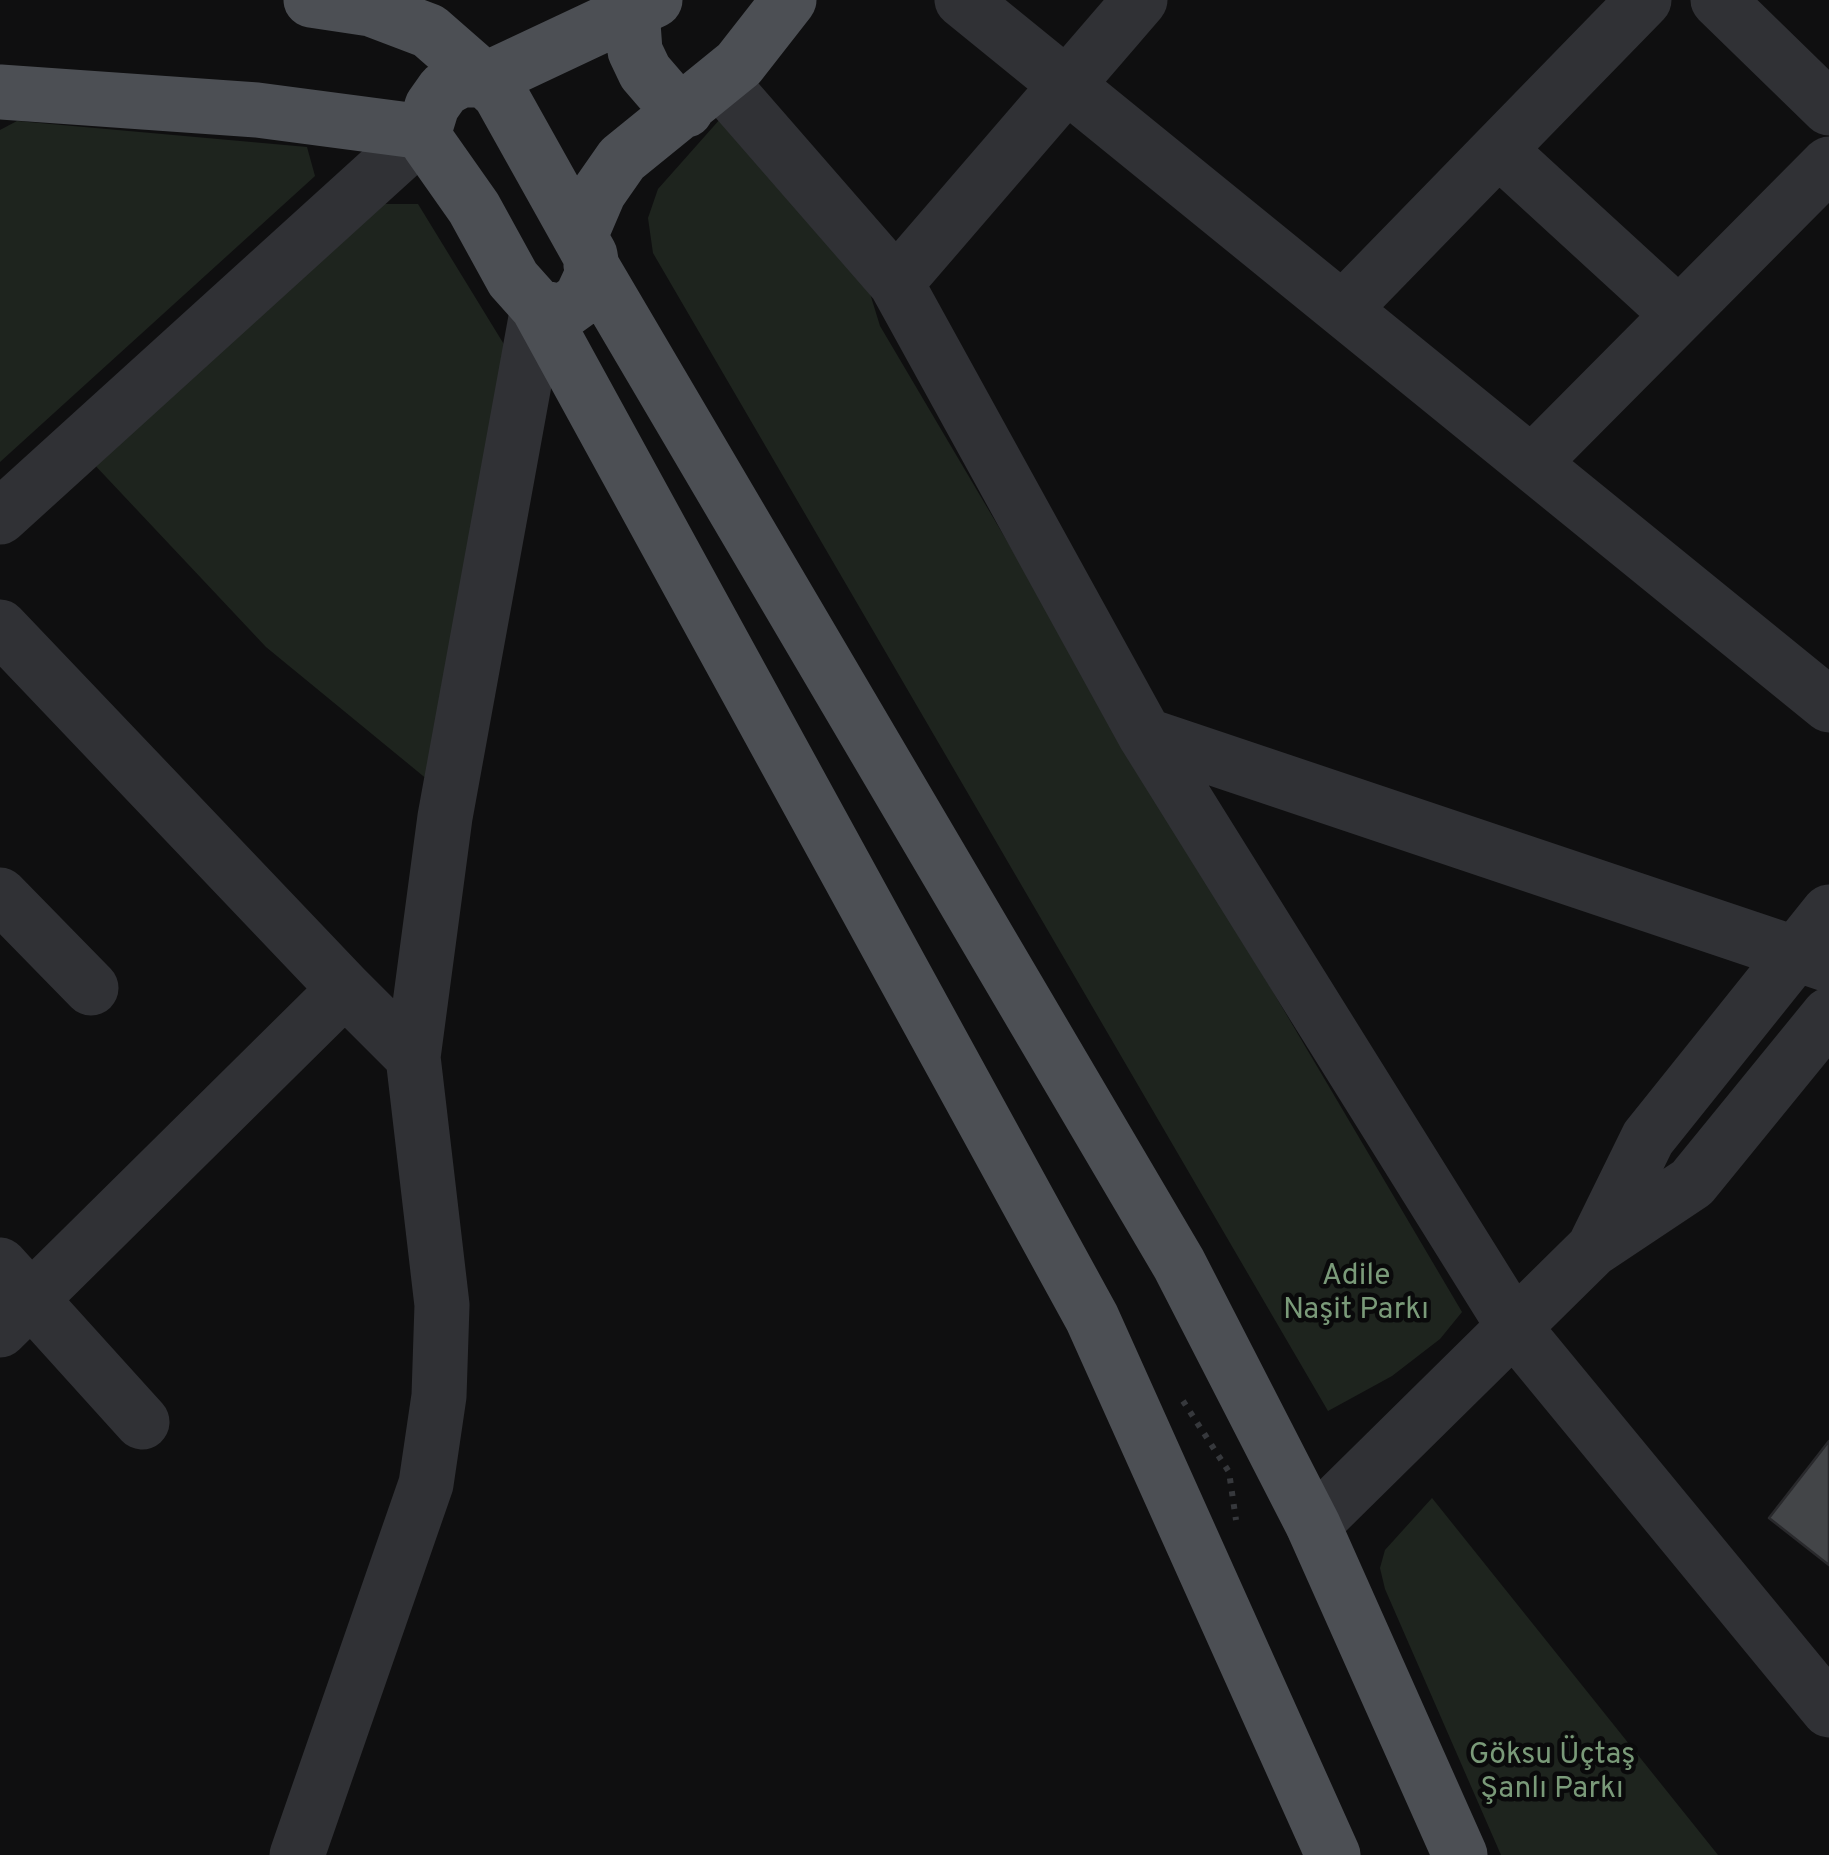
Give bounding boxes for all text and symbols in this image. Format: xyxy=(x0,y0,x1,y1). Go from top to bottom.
park label: Adile Naşit Parkı xyxy=(1283,1260,1429,1330)
park label: Göksu Üçtaş Şanlı Parkı xyxy=(1469,1739,1635,1810)

